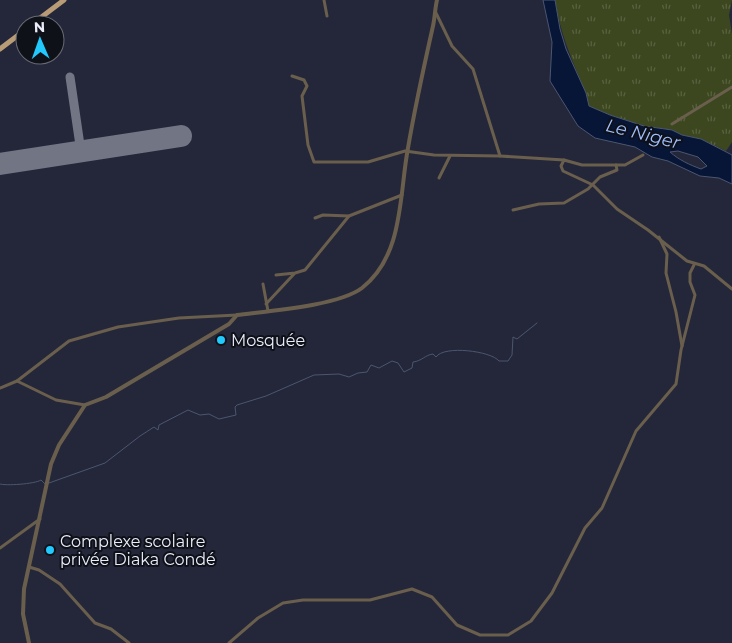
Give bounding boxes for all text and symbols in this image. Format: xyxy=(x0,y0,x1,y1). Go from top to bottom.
north arrow xyxy=(15,15,65,65)
text: N xyxy=(34,18,46,36)
water label: Le Niger xyxy=(603,114,683,154)
place label: Mosquée xyxy=(231,331,305,350)
marker: Mosquée xyxy=(215,334,227,346)
place label: Complexe scolaire privée Diaka Condé xyxy=(60,532,216,569)
marker: Complexe scolaire privée Diaka Condé xyxy=(44,544,56,556)

